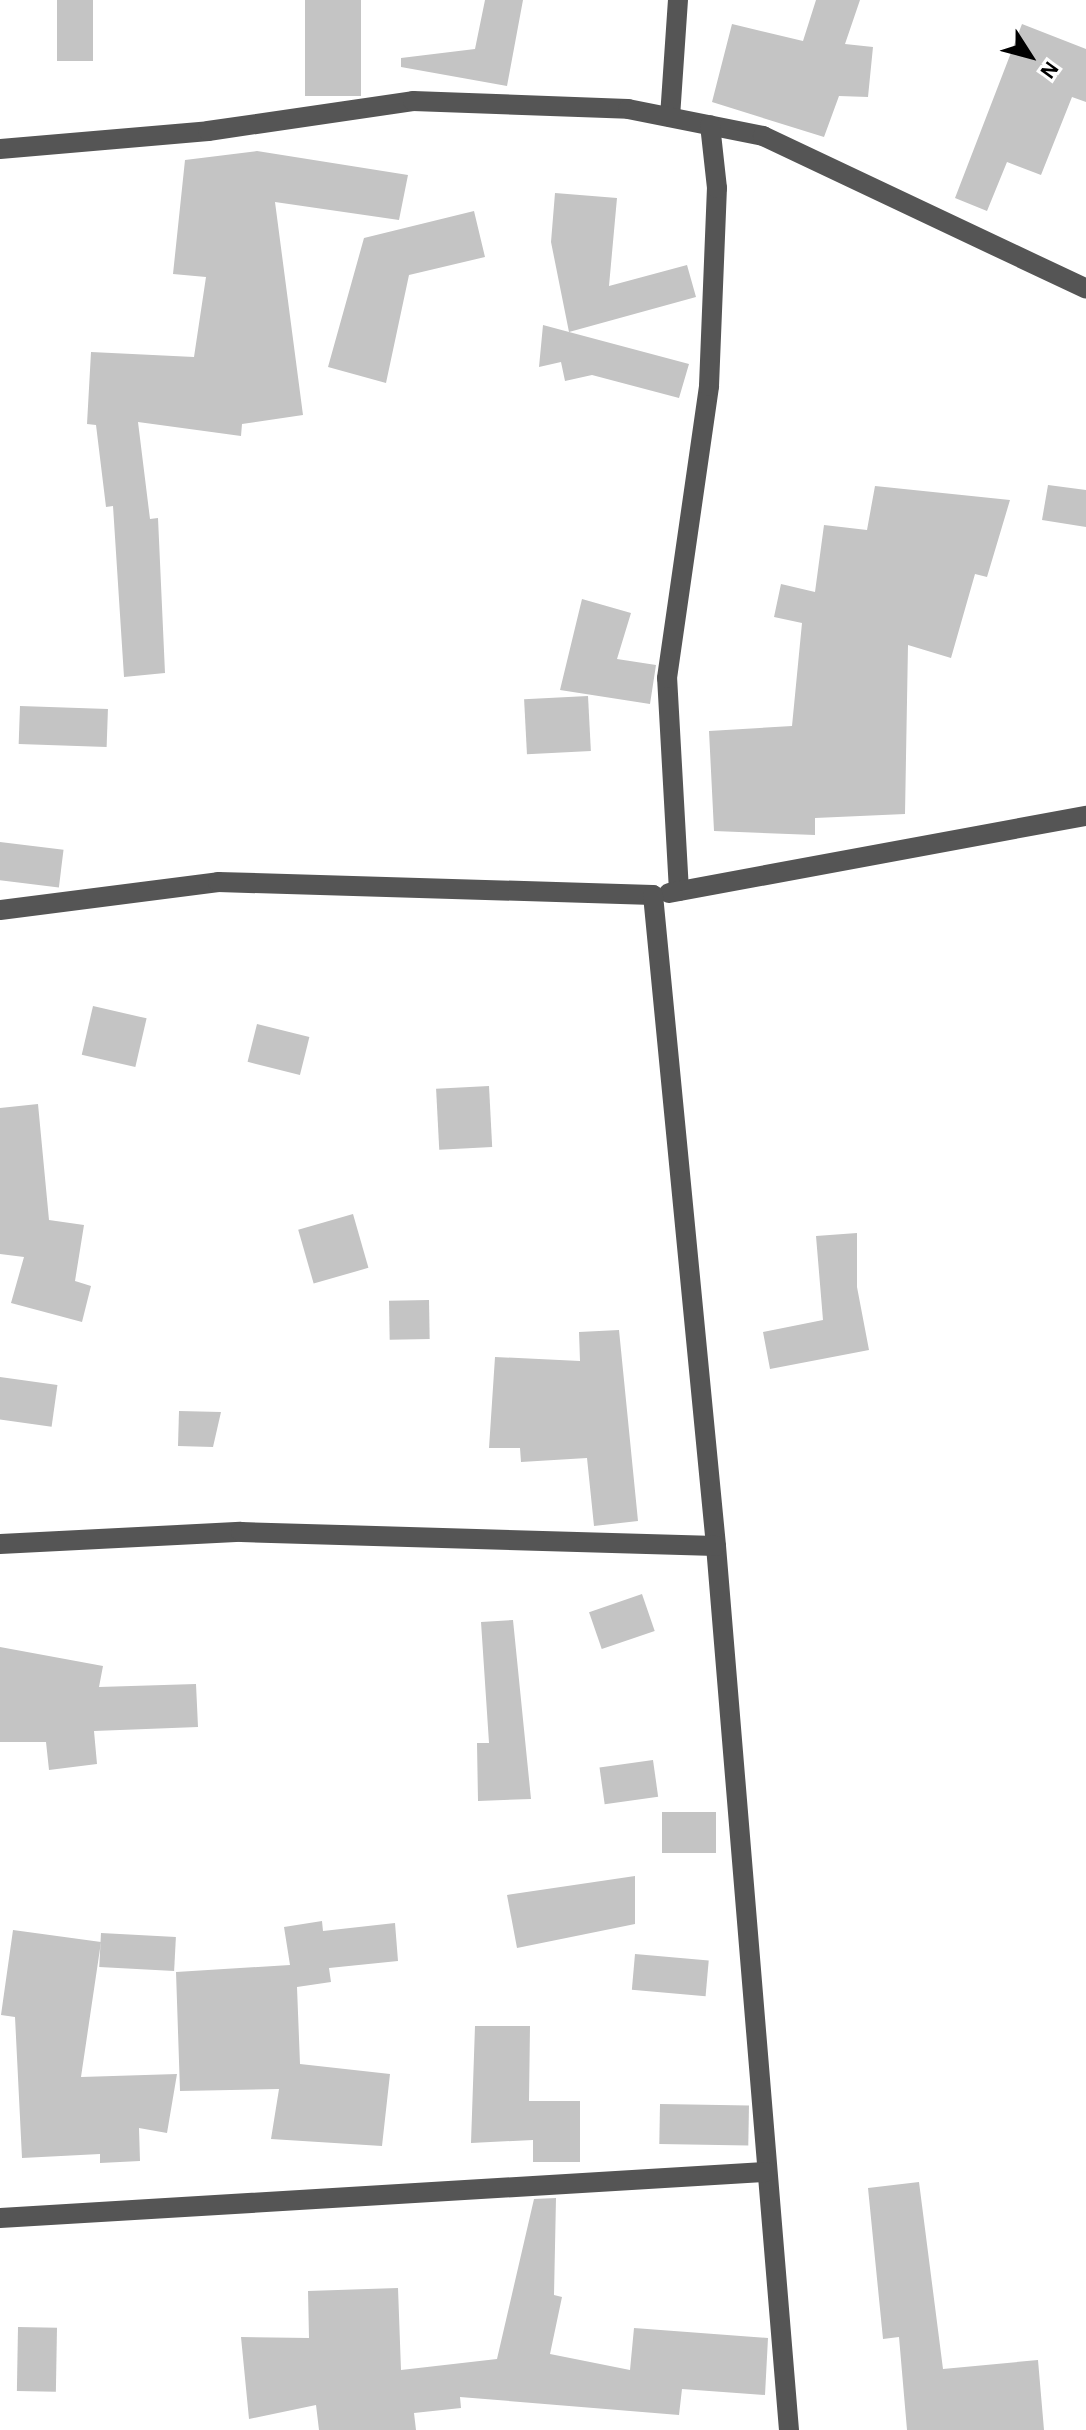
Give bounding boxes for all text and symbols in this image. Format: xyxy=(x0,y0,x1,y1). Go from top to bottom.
north arrow xyxy=(990,16,1070,96)
text: N xyxy=(1036,57,1063,83)

